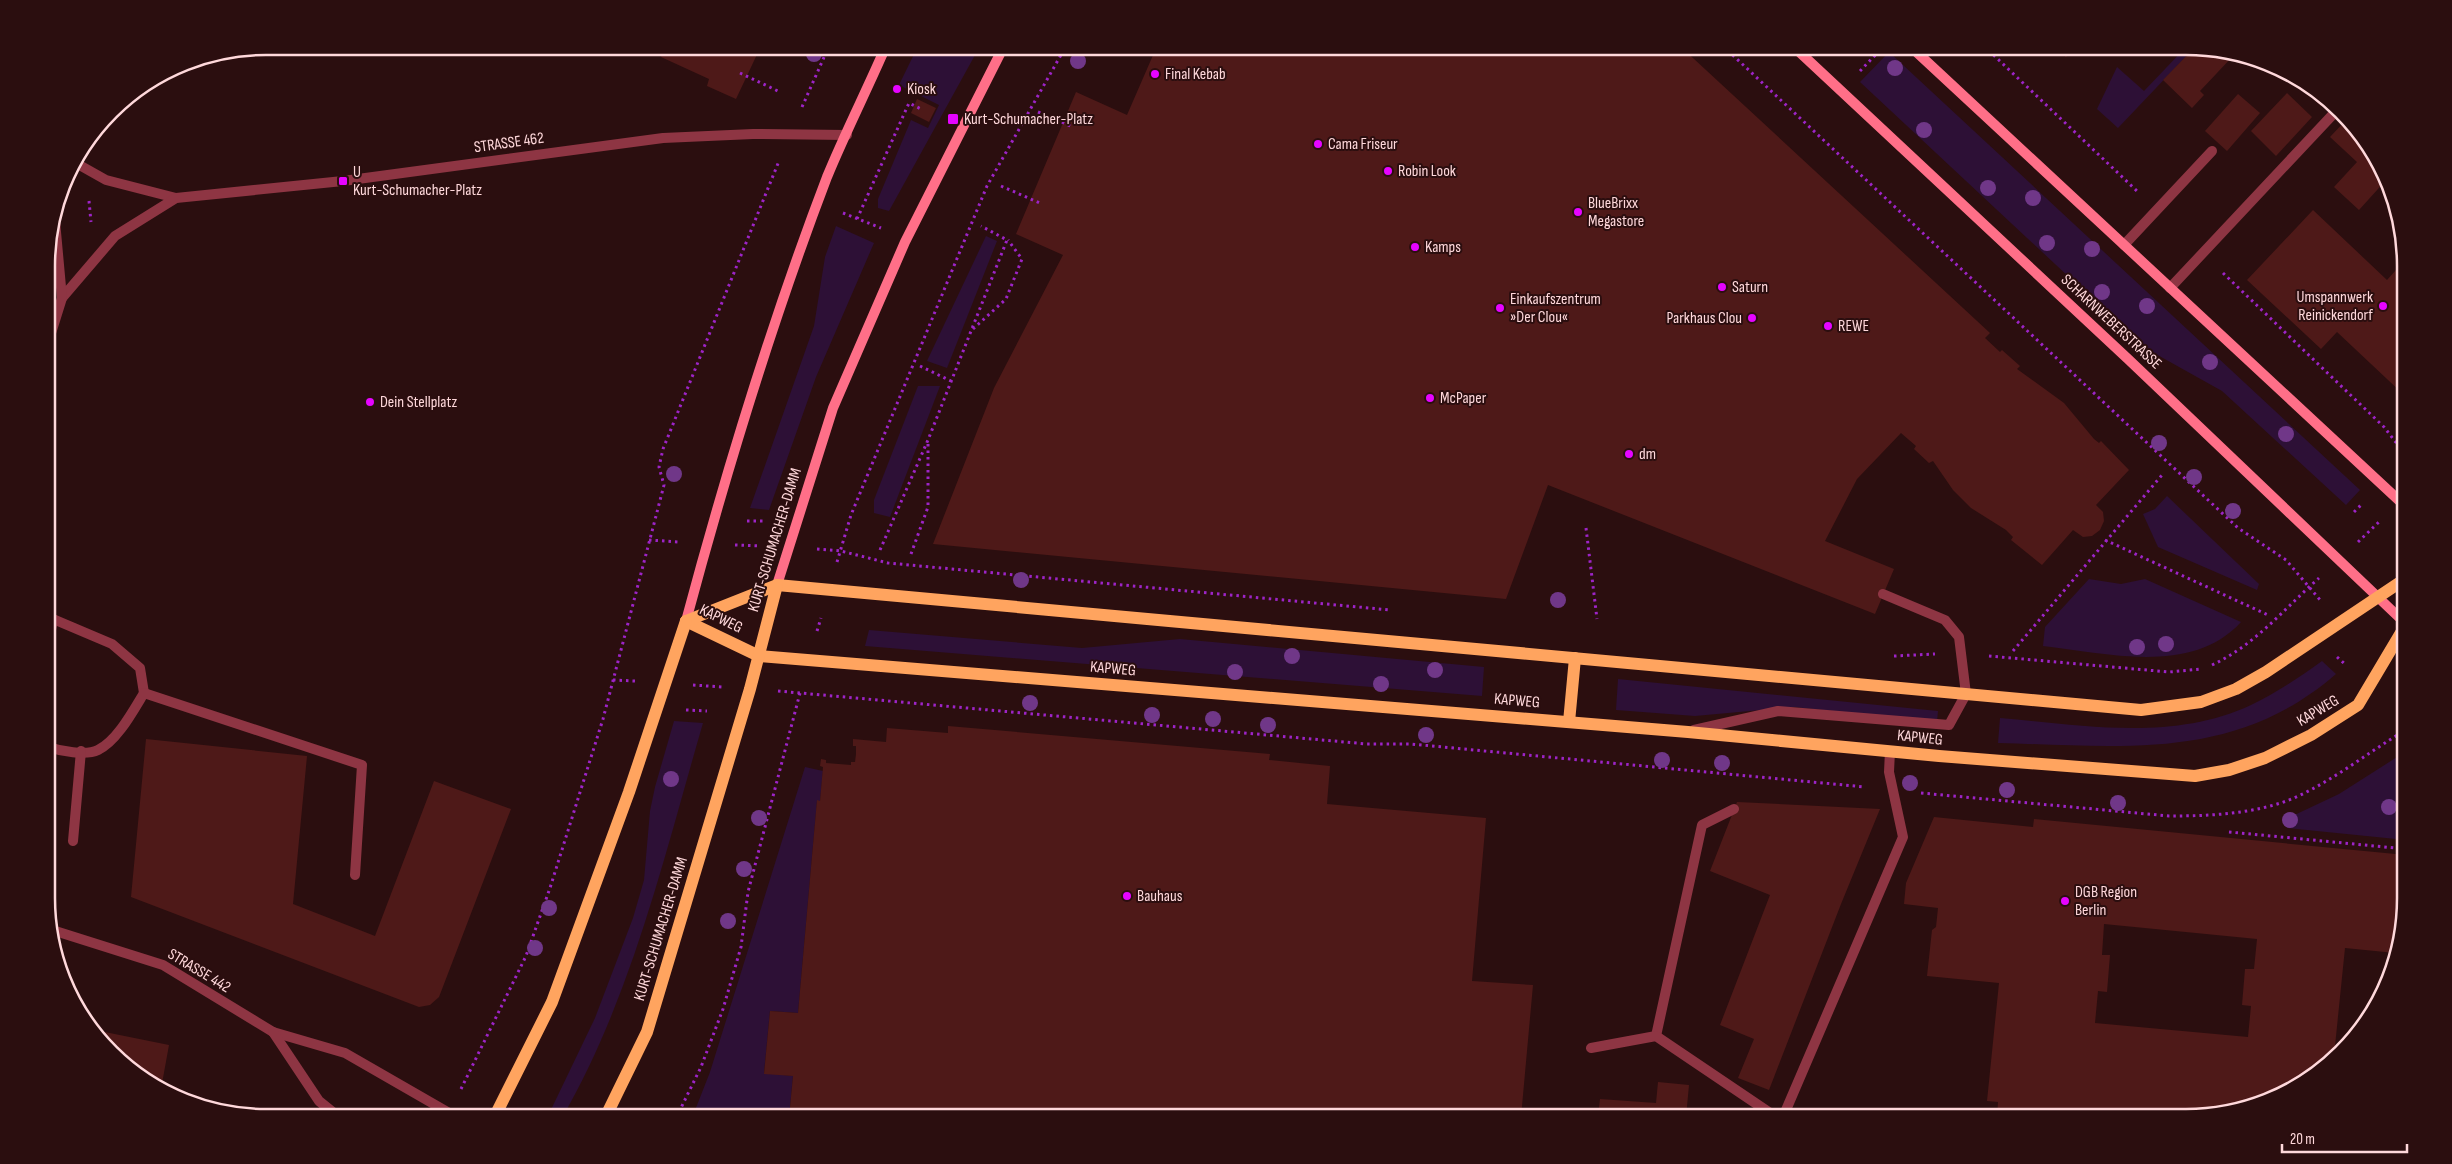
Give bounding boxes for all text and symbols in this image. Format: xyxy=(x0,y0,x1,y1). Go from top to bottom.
place label: Final Kebab xyxy=(1165,65,1226,84)
marker: Final Kebab xyxy=(1149,68,1161,80)
place label: Kiosk xyxy=(907,80,936,99)
marker: Kiosk xyxy=(891,83,903,95)
place label: Kurt-Schumacher-Platz xyxy=(964,110,1093,129)
marker: Kurt-Schumacher-Platz xyxy=(946,112,960,126)
street label: STRASSE 462 xyxy=(473,129,545,157)
place label: Cama Friseur xyxy=(1328,135,1398,154)
marker: Cama Friseur xyxy=(1312,138,1324,150)
place label: Robin Look xyxy=(1398,162,1456,181)
place label: U Kurt-Schumacher-Platz xyxy=(353,163,482,200)
marker: Robin Look xyxy=(1382,165,1394,177)
marker: U Kurt-Schumacher-Platz xyxy=(337,175,349,187)
place label: BlueBrixx Megastore xyxy=(1588,194,1644,231)
marker: BlueBrixx Megastore xyxy=(1572,206,1584,218)
place label: Kamps xyxy=(1425,238,1461,257)
marker: Kamps xyxy=(1409,241,1421,253)
street label: SCHARNWEBERSTRASSE xyxy=(2057,271,2165,373)
place label: Saturn xyxy=(1732,278,1768,297)
marker: Saturn xyxy=(1716,281,1728,293)
place label: Umspannwerk Reinickendorf xyxy=(2297,288,2373,325)
place label: Einkaufszentrum »Der Clou« xyxy=(1510,290,1601,327)
marker: Umspannwerk Reinickendorf xyxy=(2377,300,2389,312)
marker: Einkaufszentrum »Der Clou« xyxy=(1494,302,1506,314)
place label: Parkhaus Clou xyxy=(1667,309,1742,328)
marker: Parkhaus Clou xyxy=(1746,312,1758,324)
place label: REWE xyxy=(1838,317,1869,336)
marker: REWE xyxy=(1822,320,1834,332)
place label: McPaper xyxy=(1440,389,1487,408)
marker: McPaper xyxy=(1424,392,1436,404)
place label: Dein Stellplatz xyxy=(380,393,457,412)
marker: Dein Stellplatz xyxy=(364,396,376,408)
place label: dm xyxy=(1639,445,1656,464)
marker: dm xyxy=(1623,448,1635,460)
street label: KURT-SCHUMACHER-DAMM xyxy=(744,466,806,614)
street label: KAPWEG xyxy=(696,600,746,638)
street label: KAPWEG xyxy=(1089,658,1137,680)
street label: KAPWEG xyxy=(1493,690,1541,712)
street label: KAPWEG xyxy=(2294,691,2342,731)
street label: KAPWEG xyxy=(1896,726,1944,750)
street label: KURT-SCHUMACHER-DAMM xyxy=(630,855,692,1003)
place label: DGB Region Berlin xyxy=(2075,883,2137,920)
place label: Bauhaus xyxy=(1137,887,1183,906)
marker: Bauhaus xyxy=(1121,890,1133,902)
marker: DGB Region Berlin xyxy=(2059,895,2071,907)
street label: STRASSE 442 xyxy=(164,945,234,997)
scale bar xyxy=(2282,1122,2407,1154)
text: 20 m xyxy=(2290,1130,2315,1149)

